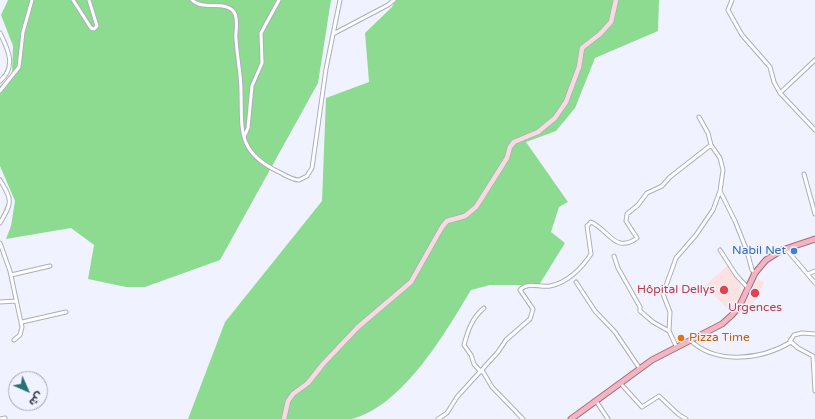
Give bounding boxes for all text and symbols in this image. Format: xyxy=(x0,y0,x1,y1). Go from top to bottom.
place label: Nabil Net xyxy=(732,244,786,258)
marker: Nabil Net xyxy=(789,246,799,256)
place label: Hôpital Dellys xyxy=(637,283,715,297)
marker: Hôpital Dellys xyxy=(718,284,730,296)
marker: Urgences xyxy=(749,287,761,299)
place label: Urgences xyxy=(728,301,782,315)
place label: Pizza Time xyxy=(689,331,750,345)
marker: Pizza Time xyxy=(676,333,686,343)
north arrow xyxy=(8,371,48,411)
text: ش xyxy=(26,389,46,409)

